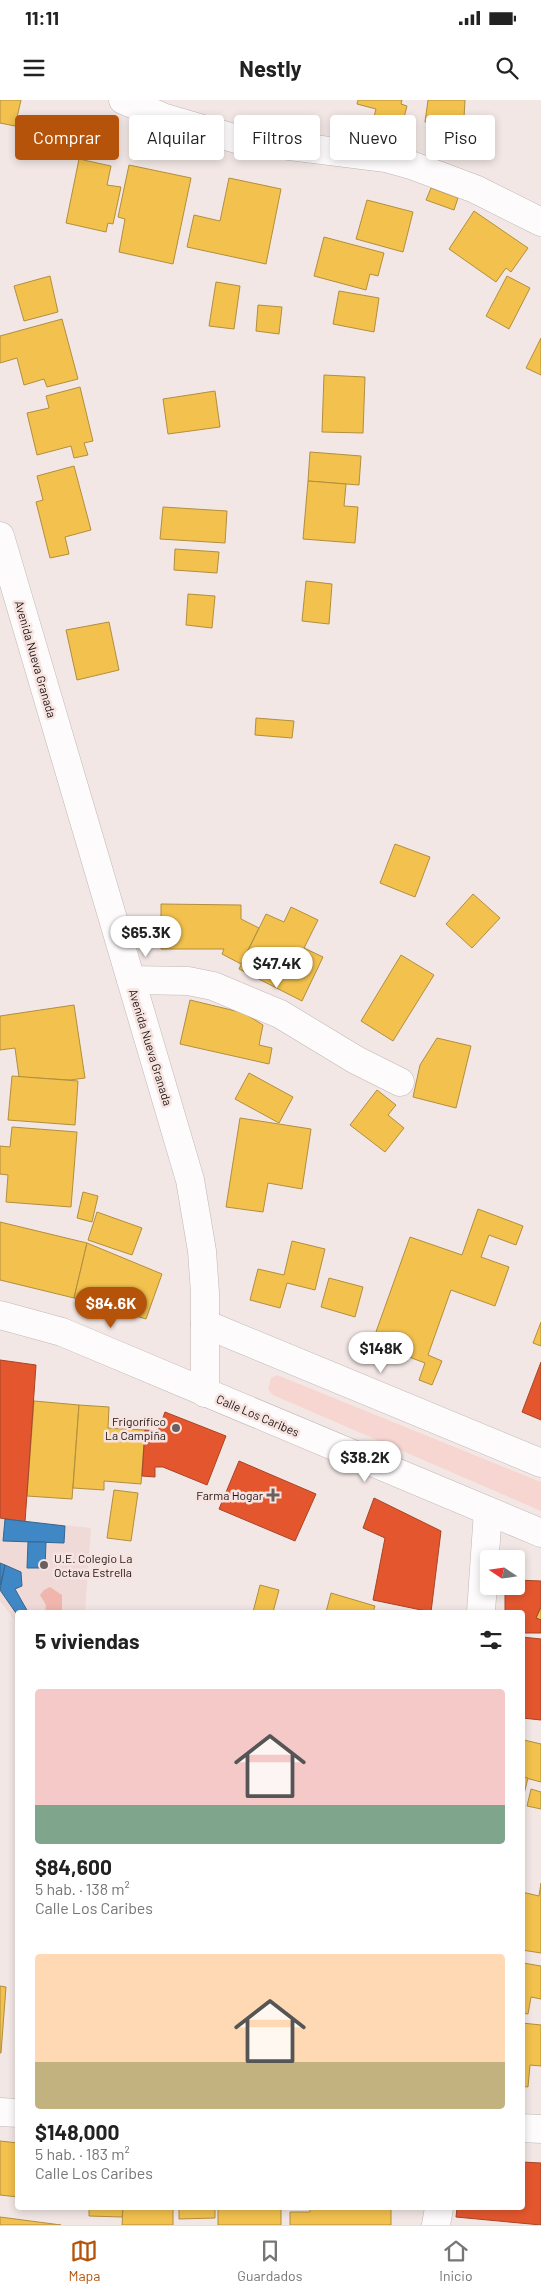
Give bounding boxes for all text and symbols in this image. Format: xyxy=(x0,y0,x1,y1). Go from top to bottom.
text: 11:11 xyxy=(25,6,59,29)
icon: menu xyxy=(20,54,48,82)
icon: search xyxy=(493,54,521,82)
text: Nestly xyxy=(239,55,302,81)
chip: Comprar xyxy=(15,115,119,160)
chip: Alquilar xyxy=(129,115,224,160)
chip: Filtros xyxy=(234,115,320,160)
chip: Nuevo xyxy=(330,115,416,160)
chip: Piso xyxy=(426,115,495,160)
street label: Avenida Nueva Granada xyxy=(13,599,59,719)
pin: $65.3K xyxy=(105,916,187,958)
text: $65.3K xyxy=(121,922,171,941)
pin: $47.4K xyxy=(236,946,318,989)
text: $47.4K xyxy=(253,953,301,972)
street label: Avenida Nueva Granada xyxy=(127,987,175,1107)
pin: $84.6K xyxy=(70,1286,152,1329)
text: $84.6K xyxy=(86,1293,136,1312)
pin: $148K xyxy=(346,1332,416,1374)
text: $148K xyxy=(359,1338,403,1357)
street label: Calle Los Caribes xyxy=(215,1391,302,1439)
place label: Frigorífico La Campiña xyxy=(105,1414,166,1442)
marker: Frigorífico La Campiña xyxy=(170,1422,182,1434)
pin: $38.2K xyxy=(324,1440,406,1483)
text: $38.2K xyxy=(340,1447,390,1466)
place label: Farma Hogar xyxy=(196,1488,264,1502)
marker: Farma Hogar xyxy=(267,1489,279,1501)
north arrow xyxy=(480,1550,525,1595)
map controls xyxy=(480,1550,525,1595)
place label: U.E. Colegio La Octava Estrella xyxy=(54,1551,132,1579)
marker: U.E. Colegio La Octava Estrella xyxy=(38,1559,50,1571)
icon: filters xyxy=(477,1626,505,1654)
text: 5 viviendas xyxy=(35,1628,139,1653)
icon: home xyxy=(225,1721,315,1811)
text: $84,600 xyxy=(35,1854,112,1879)
text: 5 hab. · 138 m² xyxy=(35,1879,130,1898)
text: Calle Los Caribes xyxy=(35,1898,153,1917)
icon: home xyxy=(225,1986,315,2076)
text: $148,000 xyxy=(35,2119,119,2144)
text: 5 hab. · 183 m² xyxy=(35,2144,130,2163)
text: Calle Los Caribes xyxy=(35,2163,153,2182)
tab: Mapa xyxy=(68,2237,100,2284)
tab: Guardados xyxy=(237,2237,302,2284)
tab: Inicio xyxy=(439,2237,473,2284)

